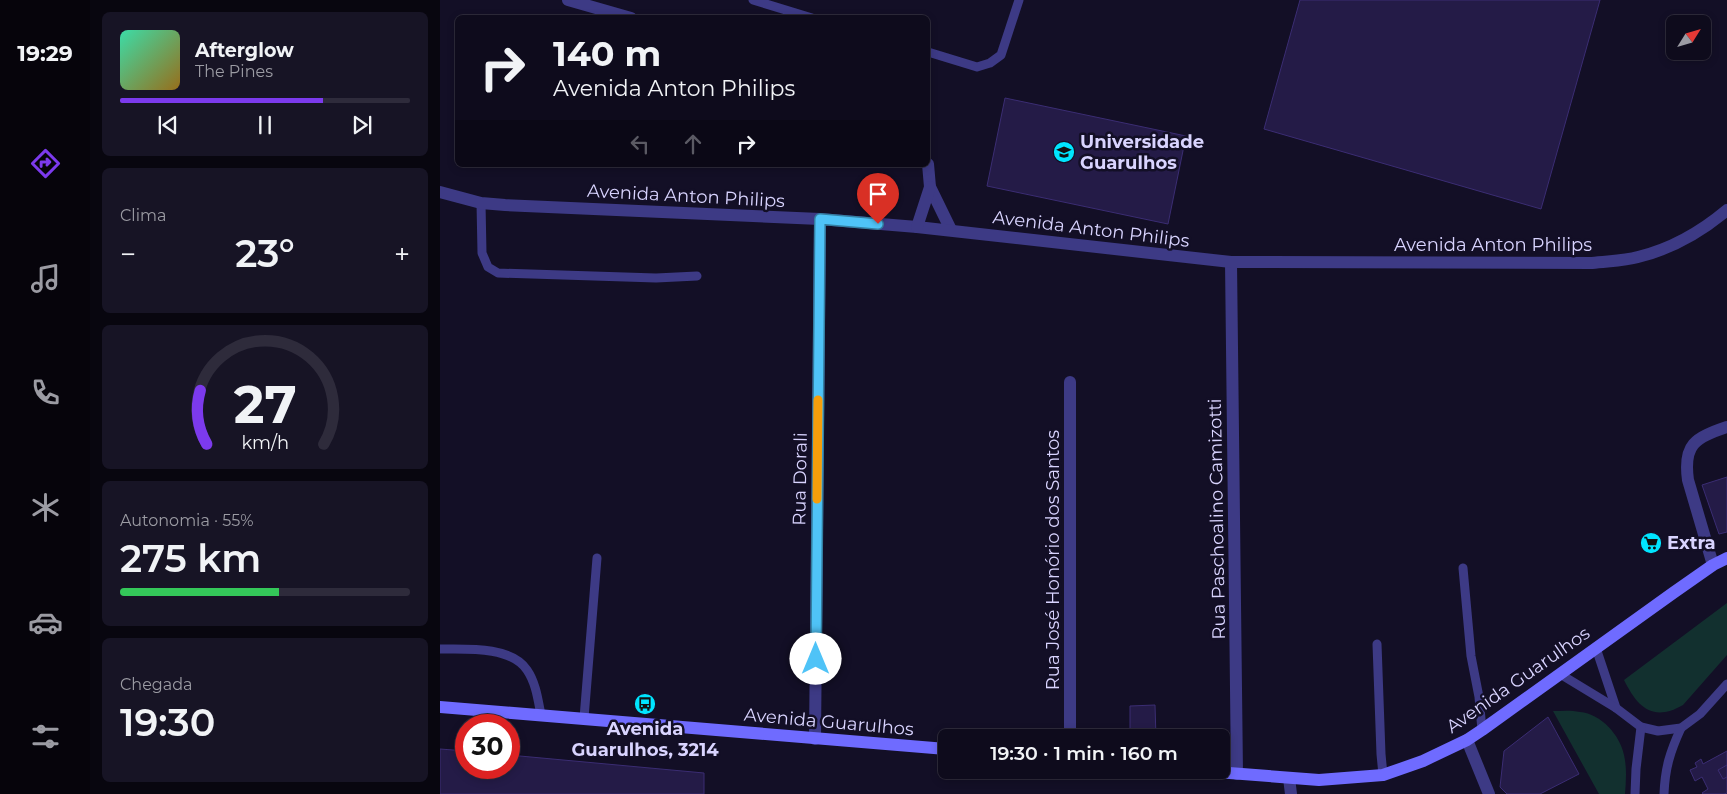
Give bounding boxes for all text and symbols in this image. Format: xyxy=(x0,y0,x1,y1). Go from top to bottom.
north arrow xyxy=(1666,15,1711,60)
map controls xyxy=(1666,15,1711,60)
text: 140 m xyxy=(553,32,661,75)
icon: right xyxy=(470,35,535,100)
text: Afterglow xyxy=(195,39,294,62)
text: 19:29 xyxy=(17,40,73,67)
text: The Pines xyxy=(195,62,273,81)
text: Avenida Anton Philips xyxy=(553,75,795,102)
icon: previous xyxy=(154,111,182,139)
icon: pause xyxy=(251,111,279,139)
icon: next xyxy=(348,111,376,139)
icon: left xyxy=(626,130,654,158)
icon: ahead xyxy=(679,130,707,158)
icon: right xyxy=(732,130,760,158)
place label: Universidade Guarulhos xyxy=(1080,131,1204,174)
school or university icon: Universidade Guarulhos xyxy=(1052,140,1076,164)
icon: directions xyxy=(28,146,63,181)
pin xyxy=(857,173,899,224)
street label: Avenida Anton Philips xyxy=(586,180,786,212)
icon: arrive xyxy=(864,180,892,208)
text: Clima xyxy=(120,206,166,225)
street label: Avenida Anton Philips xyxy=(991,206,1191,252)
text: 23° xyxy=(235,230,295,277)
street label: Avenida Anton Philips xyxy=(1394,234,1592,256)
text: − xyxy=(120,237,136,271)
text: + xyxy=(394,237,410,271)
icon: music xyxy=(28,261,63,296)
text: 27 xyxy=(234,373,296,436)
icon: phone xyxy=(28,375,63,410)
street label: Rua Paschoalino Camizotti xyxy=(1204,398,1230,640)
street label: Rua José Honório dos Santos xyxy=(1042,430,1064,690)
text: km/h xyxy=(241,432,289,453)
street label: Rua Dorali xyxy=(788,432,812,526)
icon: climate xyxy=(28,490,63,525)
text: Autonomia · 55% xyxy=(120,511,253,530)
supermarket icon: Extra xyxy=(1639,531,1663,555)
place label: Extra xyxy=(1667,532,1716,554)
text: 275 km xyxy=(120,535,261,582)
icon: car xyxy=(28,605,63,640)
street label: Avenida Guarulhos xyxy=(1442,622,1594,738)
position arrow xyxy=(789,632,841,684)
text: Chegada xyxy=(120,675,193,694)
bus stop icon: Avenida Guarulhos, 3214 xyxy=(633,692,657,716)
text: 19:30 xyxy=(120,699,215,746)
street label: Avenida Guarulhos xyxy=(743,704,915,740)
speed limit sign: 30 xyxy=(455,714,520,779)
place label: Avenida Guarulhos, 3214 xyxy=(571,718,719,761)
icon: filters xyxy=(28,719,63,754)
text: 19:30 · 1 min · 160 m xyxy=(990,742,1178,765)

